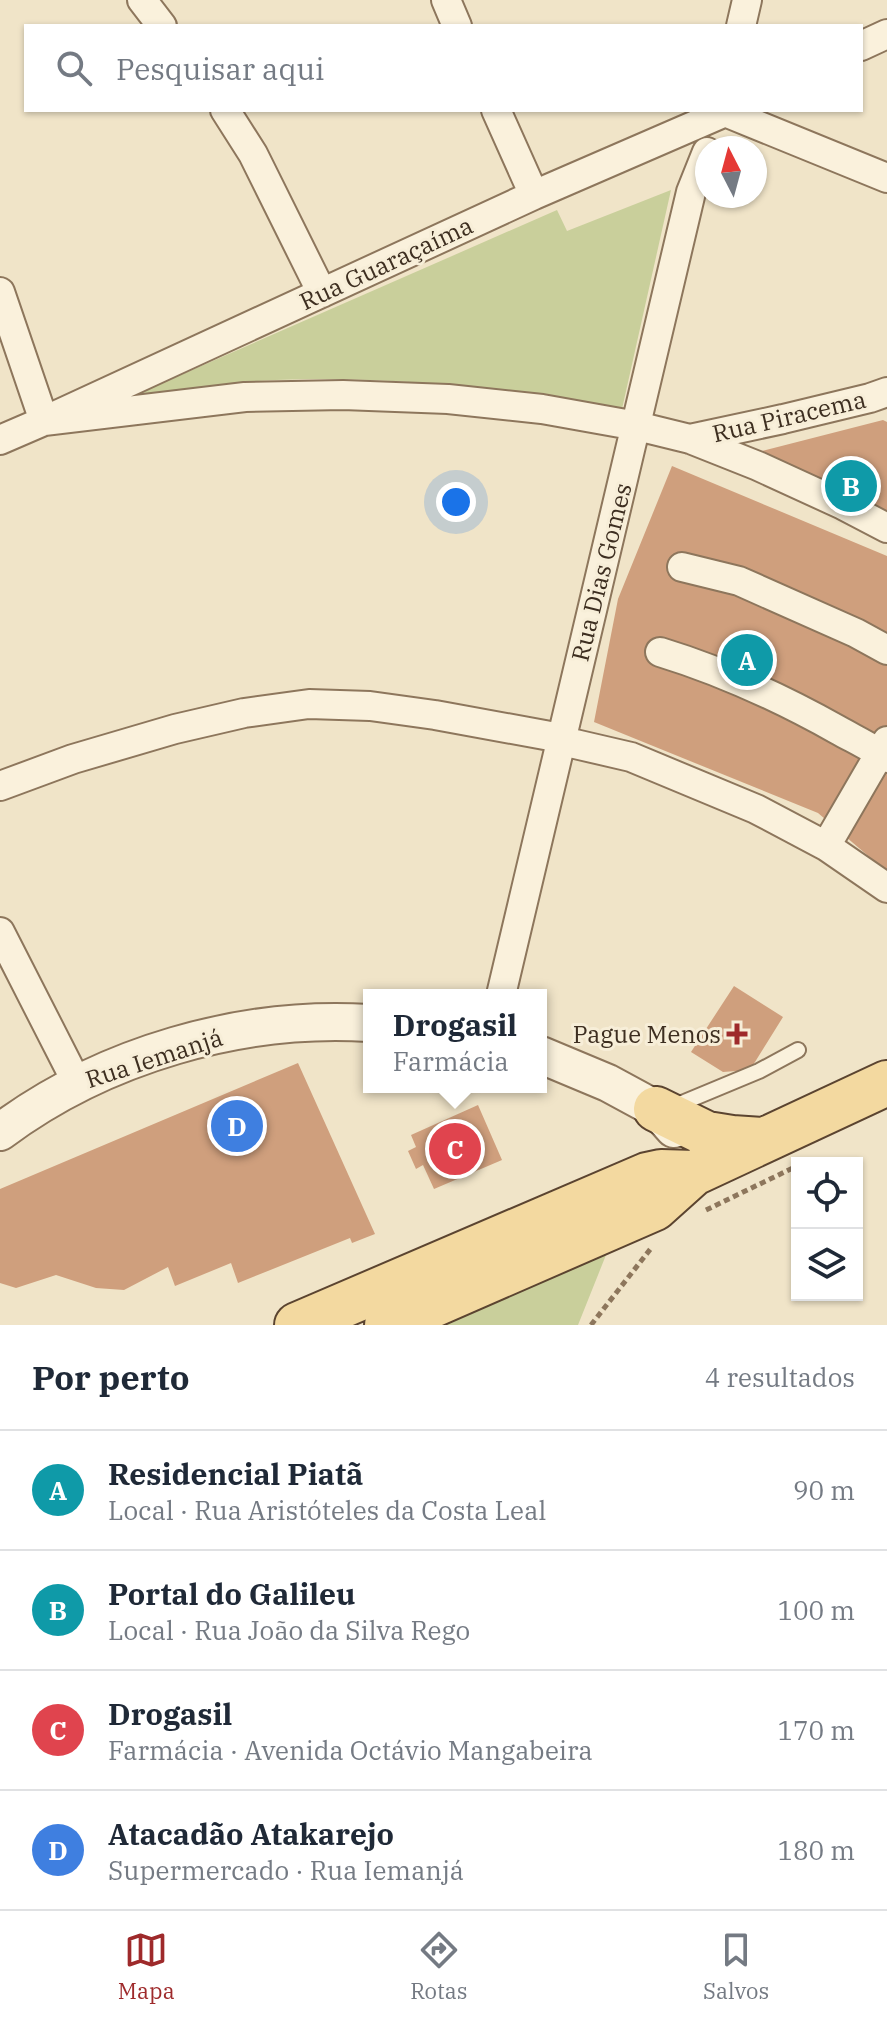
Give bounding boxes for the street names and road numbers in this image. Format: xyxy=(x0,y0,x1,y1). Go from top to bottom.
street label: Rua Guaraçaíma xyxy=(294,209,478,317)
street label: Rua Piracema xyxy=(709,383,869,449)
street label: Rua Dias Gomes xyxy=(563,479,639,665)
street label: Rua Iemanjá xyxy=(81,1021,227,1095)

